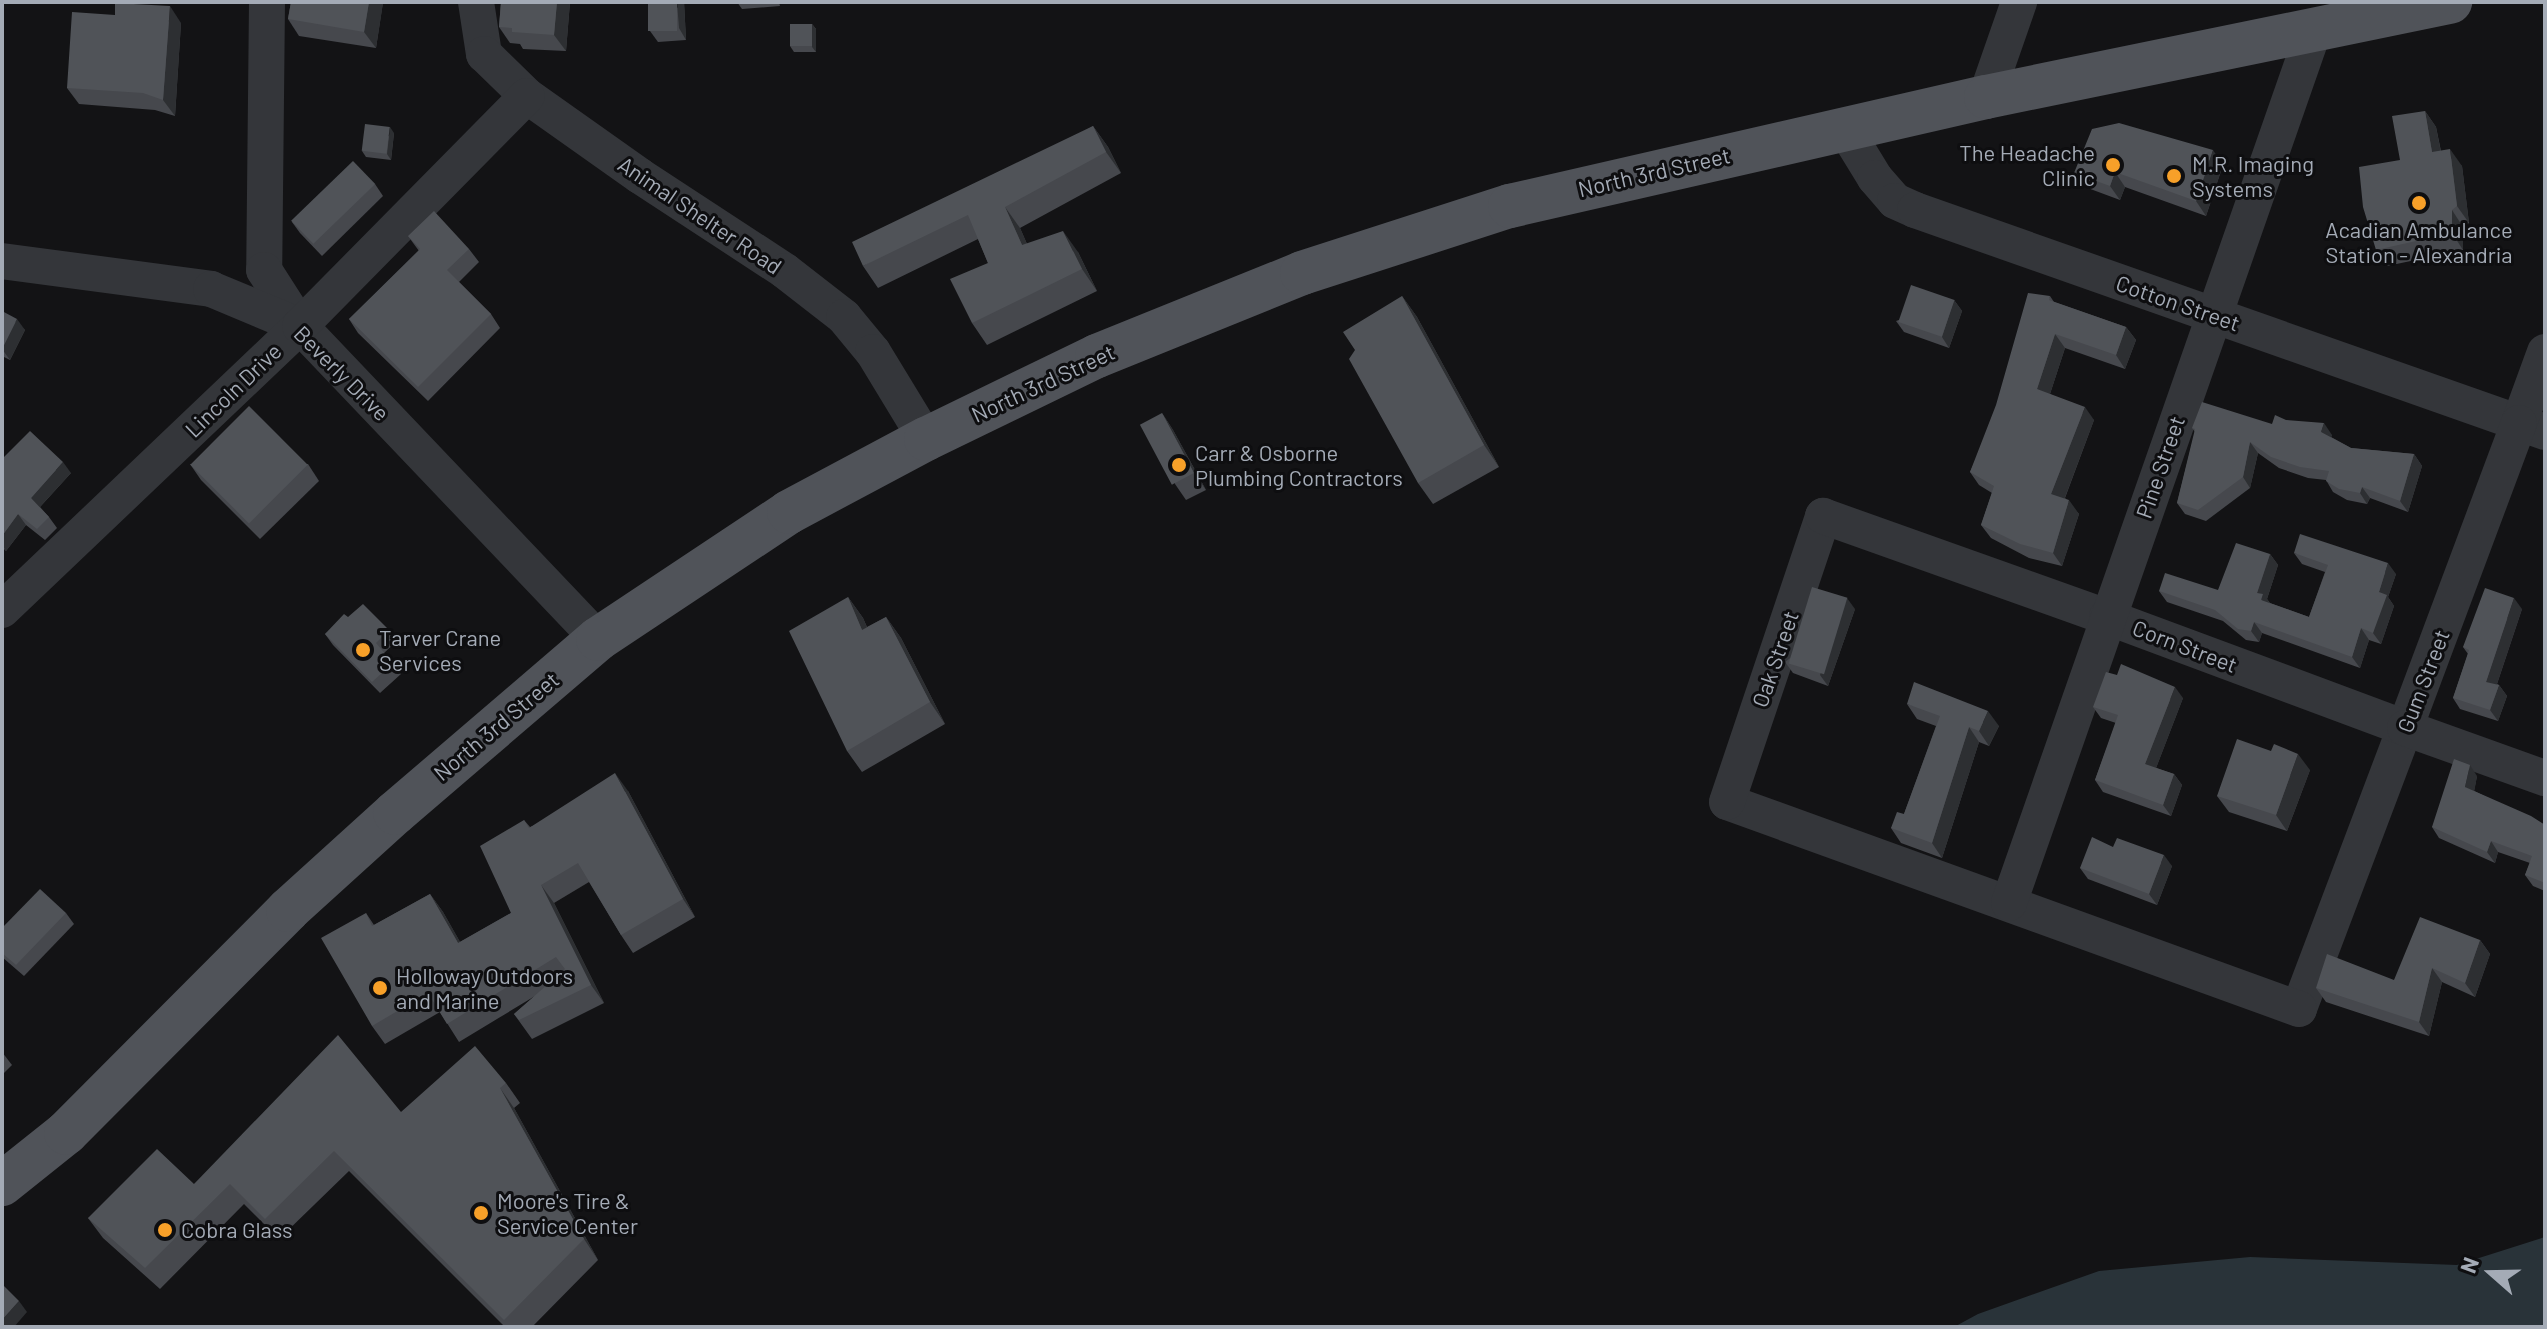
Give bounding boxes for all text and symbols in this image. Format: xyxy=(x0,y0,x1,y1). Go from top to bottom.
place label: The Headache Clinic xyxy=(1959,139,2095,190)
street label: North 3rd Street xyxy=(1575,142,1733,202)
place label: M.R. Imaging Systems xyxy=(2192,150,2314,202)
street label: Animal Shelter Road xyxy=(613,151,787,279)
marker: The Headache Clinic xyxy=(2102,154,2124,176)
marker: M.R. Imaging Systems xyxy=(2163,165,2185,187)
marker: Acadian Ambulance Station - Alexandria xyxy=(2410,194,2428,212)
place label: Acadian Ambulance Station - Alexandria xyxy=(2325,216,2513,268)
street label: Cotton Street xyxy=(2113,269,2243,337)
street label: Beverly Drive xyxy=(289,320,395,426)
street label: Lincoln Drive xyxy=(179,338,287,442)
street label: North 3rd Street xyxy=(967,338,1119,428)
street label: Pine Street xyxy=(2130,412,2190,522)
place label: Carr & Osborne Plumbing Contractors xyxy=(1195,439,1403,490)
marker: Carr & Osborne Plumbing Contractors xyxy=(1170,456,1188,474)
street label: Oak Street xyxy=(1746,607,1804,711)
street label: Corn Street xyxy=(2129,614,2241,678)
place label: Tarver Crane Services xyxy=(379,624,501,676)
street label: Gum Street xyxy=(2391,626,2455,736)
marker: Tarver Crane Services xyxy=(354,641,372,659)
street label: North 3rd Street xyxy=(428,666,564,786)
place label: Holloway Outdoors and Marine xyxy=(396,962,573,1014)
marker: Holloway Outdoors and Marine xyxy=(371,979,389,997)
place label: Moore's Tire & Service Center xyxy=(497,1187,638,1238)
marker: Moore's Tire & Service Center xyxy=(472,1204,490,1222)
place label: Cobra Glass xyxy=(181,1217,293,1243)
marker: Cobra Glass xyxy=(156,1221,174,1239)
north arrow xyxy=(2451,1233,2531,1313)
text: N xyxy=(2454,1253,2483,1276)

